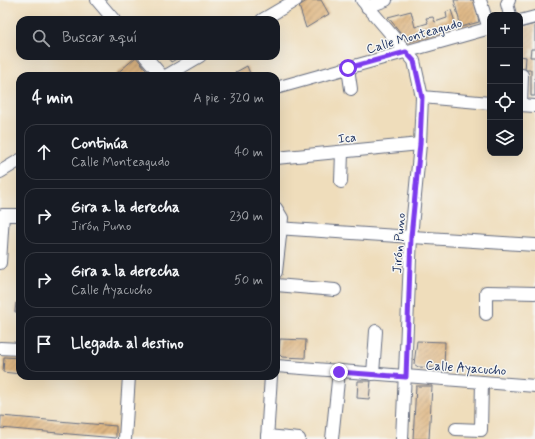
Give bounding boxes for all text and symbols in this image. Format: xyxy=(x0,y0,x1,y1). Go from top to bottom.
map controls xyxy=(487,12,523,156)
button: + xyxy=(487,12,523,48)
street label: Calle Monteagudo xyxy=(365,15,465,58)
search box xyxy=(16,16,280,60)
icon: search xyxy=(30,27,52,49)
text: Buscar aquí xyxy=(62,28,137,48)
button: − xyxy=(487,48,523,84)
route start xyxy=(339,59,357,77)
button: locate xyxy=(487,84,523,120)
text: 4 min xyxy=(32,87,73,109)
text: A pie · 320 m xyxy=(193,90,264,107)
button: layers xyxy=(487,120,523,156)
street label: Ica xyxy=(337,129,357,148)
text: Continúa xyxy=(71,134,128,154)
icon: ahead xyxy=(33,141,55,163)
text: 40 m xyxy=(234,144,263,161)
text: Calle Monteagudo xyxy=(71,154,170,171)
text: Gira a la derecha xyxy=(71,198,180,218)
icon: right xyxy=(33,205,55,227)
text: 230 m xyxy=(229,208,263,225)
street label: Jirón Puno xyxy=(389,212,410,274)
text: Jirón Puno xyxy=(71,218,131,235)
text: Gira a la derecha xyxy=(71,262,180,282)
icon: right xyxy=(33,269,55,291)
text: 50 m xyxy=(234,272,263,289)
text: Calle Ayacucho xyxy=(71,282,152,299)
icon: arrive xyxy=(33,333,55,355)
text: Llegada al destino xyxy=(71,334,184,354)
street label: Calle Ayacucho xyxy=(425,357,507,380)
route end xyxy=(330,363,348,381)

